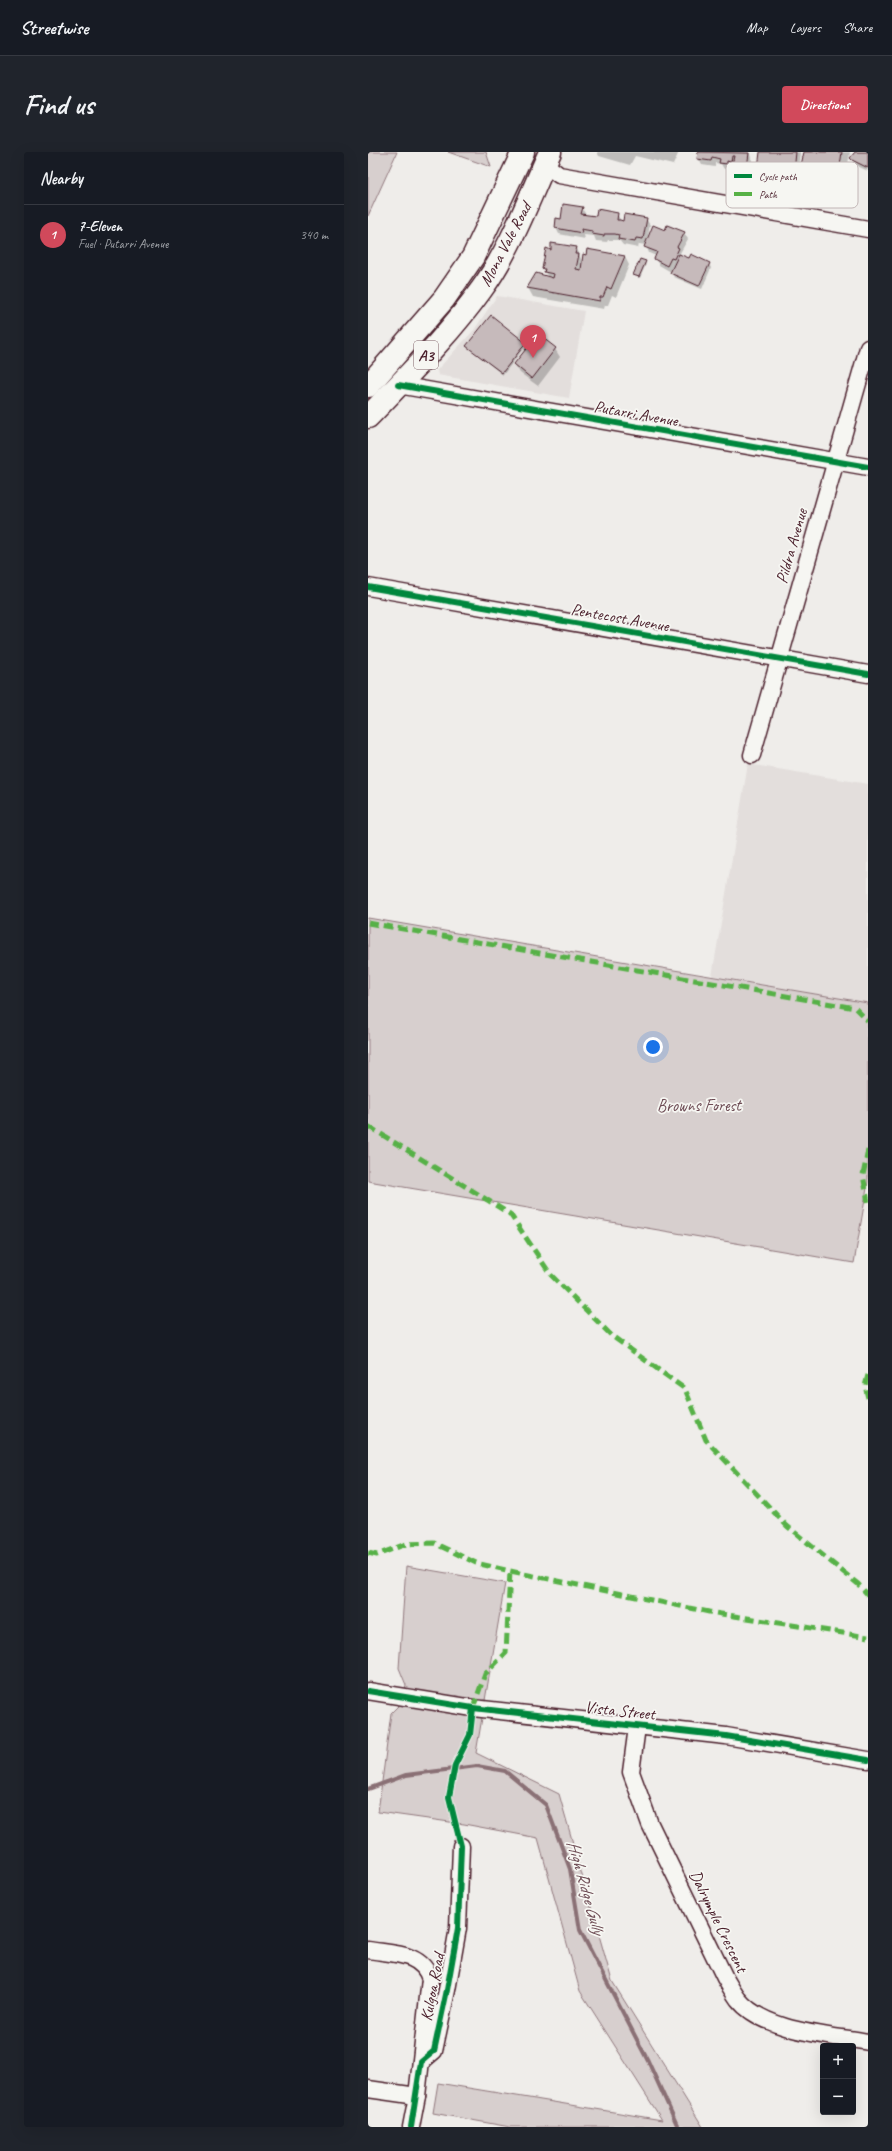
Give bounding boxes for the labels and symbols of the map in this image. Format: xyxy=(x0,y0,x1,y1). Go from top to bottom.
legend xyxy=(726,162,858,208)
text: Cycle path xyxy=(759,169,798,183)
text: Path xyxy=(759,187,778,201)
street label: Mona Vale Road xyxy=(475,197,537,290)
pin: 1 xyxy=(520,325,546,358)
road number: A3 xyxy=(414,341,438,369)
street label: Putarri Avenue xyxy=(592,396,681,431)
street label: Pildra Avenue xyxy=(771,505,813,586)
street label: Pentecost Avenue xyxy=(569,599,672,637)
your location xyxy=(643,1037,663,1057)
park label: Browns Forest xyxy=(657,1095,743,1116)
street label: Vista Street xyxy=(584,1696,658,1725)
water label: High Ridge Gully xyxy=(562,1838,611,1939)
street label: Dalrymple Crescent xyxy=(685,1867,753,1978)
street label: Kulgoa Road xyxy=(416,1949,450,2023)

